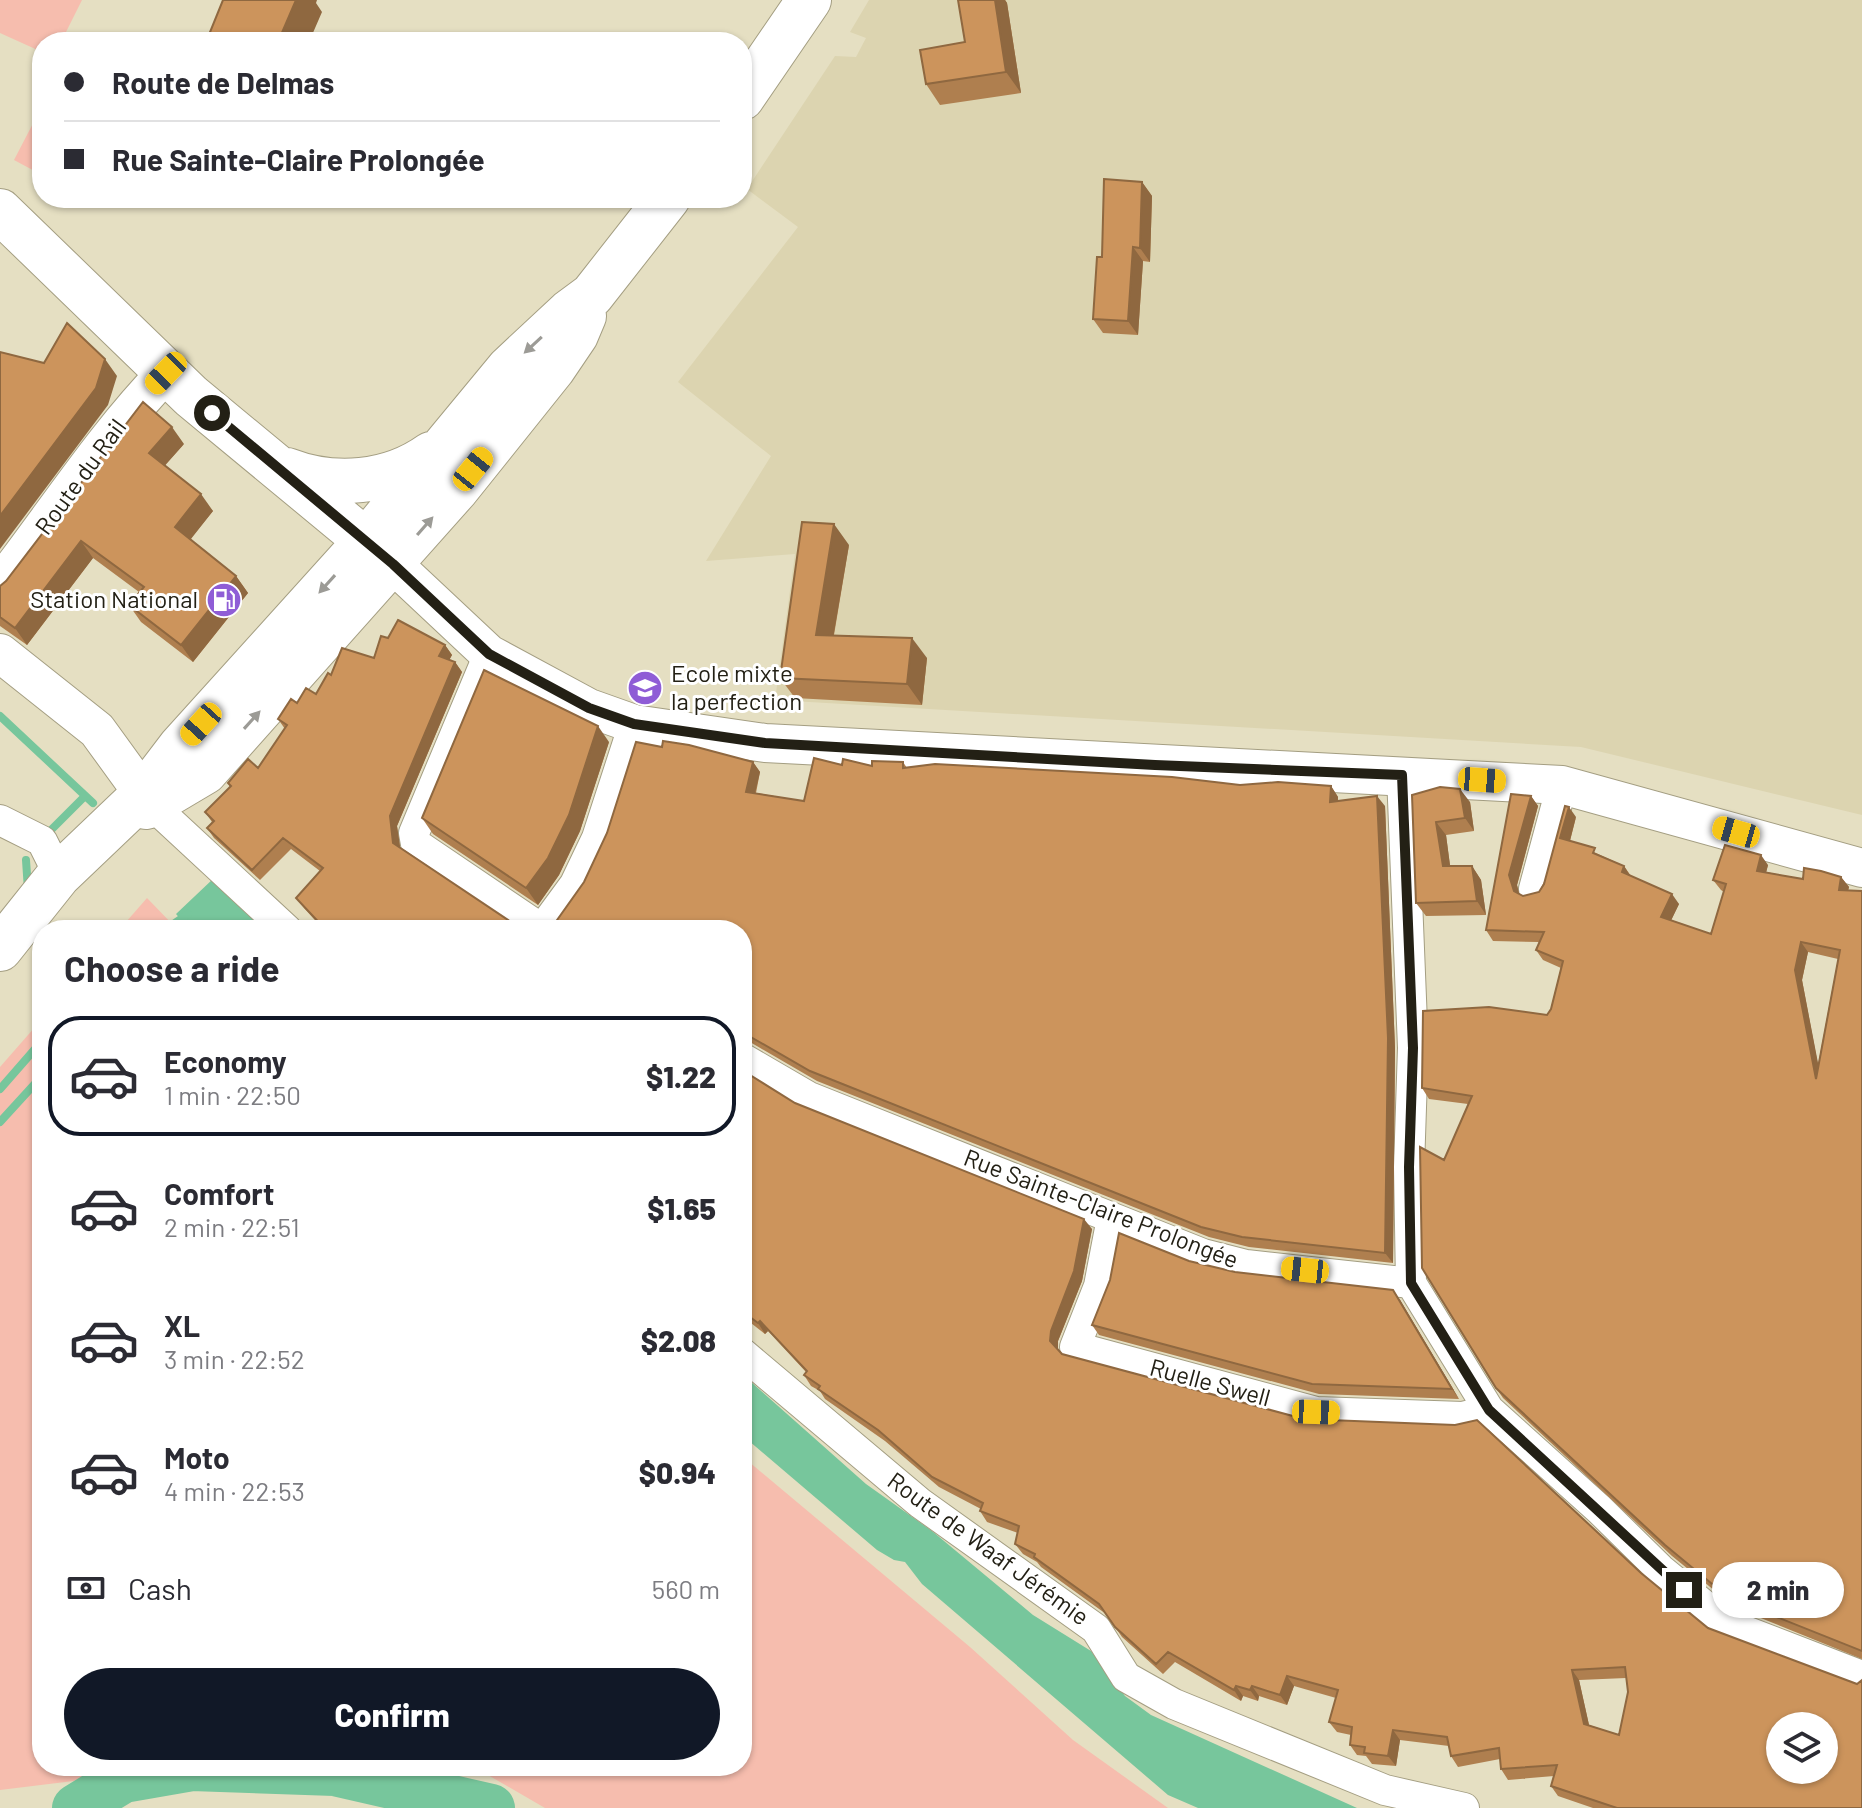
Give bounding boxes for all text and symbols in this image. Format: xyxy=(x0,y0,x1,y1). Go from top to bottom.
text: Route de Delmas xyxy=(112,64,334,100)
text: Rue Sainte-Claire Prolongée xyxy=(112,141,485,177)
one-way arrow xyxy=(524,335,543,354)
car xyxy=(141,347,191,399)
route start xyxy=(194,395,230,431)
street label: Route du Rail xyxy=(28,413,131,540)
car xyxy=(449,443,497,495)
one-way arrow xyxy=(416,516,434,535)
one-way arrow xyxy=(318,575,336,594)
fuel station icon: Station National xyxy=(205,581,243,619)
place label: Station National xyxy=(30,584,198,613)
place label: Ecole mixte la perfection xyxy=(671,658,802,715)
school or university icon: Ecole mixte la perfection xyxy=(626,669,664,707)
car xyxy=(176,698,226,750)
one-way arrow xyxy=(243,710,261,729)
car xyxy=(1457,766,1507,794)
car xyxy=(1710,814,1762,850)
text: Choose a ride xyxy=(64,946,280,989)
icon: car xyxy=(68,1040,140,1112)
text: Economy xyxy=(164,1043,287,1079)
text: $1.22 xyxy=(646,1058,716,1094)
text: 1 min · 22:50 xyxy=(164,1079,301,1110)
street label: Rue Sainte-Claire Prolongée xyxy=(960,1142,1243,1273)
icon: car xyxy=(68,1172,140,1244)
text: Comfort xyxy=(164,1175,274,1211)
text: $1.65 xyxy=(647,1190,716,1226)
text: 2 min · 22:51 xyxy=(164,1211,300,1242)
car xyxy=(1280,1256,1330,1284)
icon: car xyxy=(68,1304,140,1376)
text: XL xyxy=(164,1307,200,1343)
text: $2.08 xyxy=(641,1322,716,1358)
text: 3 min · 22:52 xyxy=(164,1343,305,1374)
street label: Ruelle Swell xyxy=(1147,1352,1274,1412)
car xyxy=(1292,1399,1340,1425)
icon: car xyxy=(68,1436,140,1508)
text: Moto xyxy=(164,1439,230,1475)
text: $0.94 xyxy=(639,1454,716,1490)
street label: Route de Waaf Jérémie xyxy=(883,1465,1095,1631)
text: 4 min · 22:53 xyxy=(164,1475,305,1506)
callout: 2 min xyxy=(1712,1562,1844,1618)
icon: cash xyxy=(64,1566,108,1610)
text: Cash xyxy=(128,1570,192,1606)
route end xyxy=(1666,1572,1702,1608)
text: 560 m xyxy=(652,1573,720,1604)
text: 2 min xyxy=(1747,1574,1809,1605)
button: Confirm xyxy=(64,1668,720,1760)
map controls xyxy=(1766,1712,1838,1784)
button: layers xyxy=(1766,1712,1838,1784)

